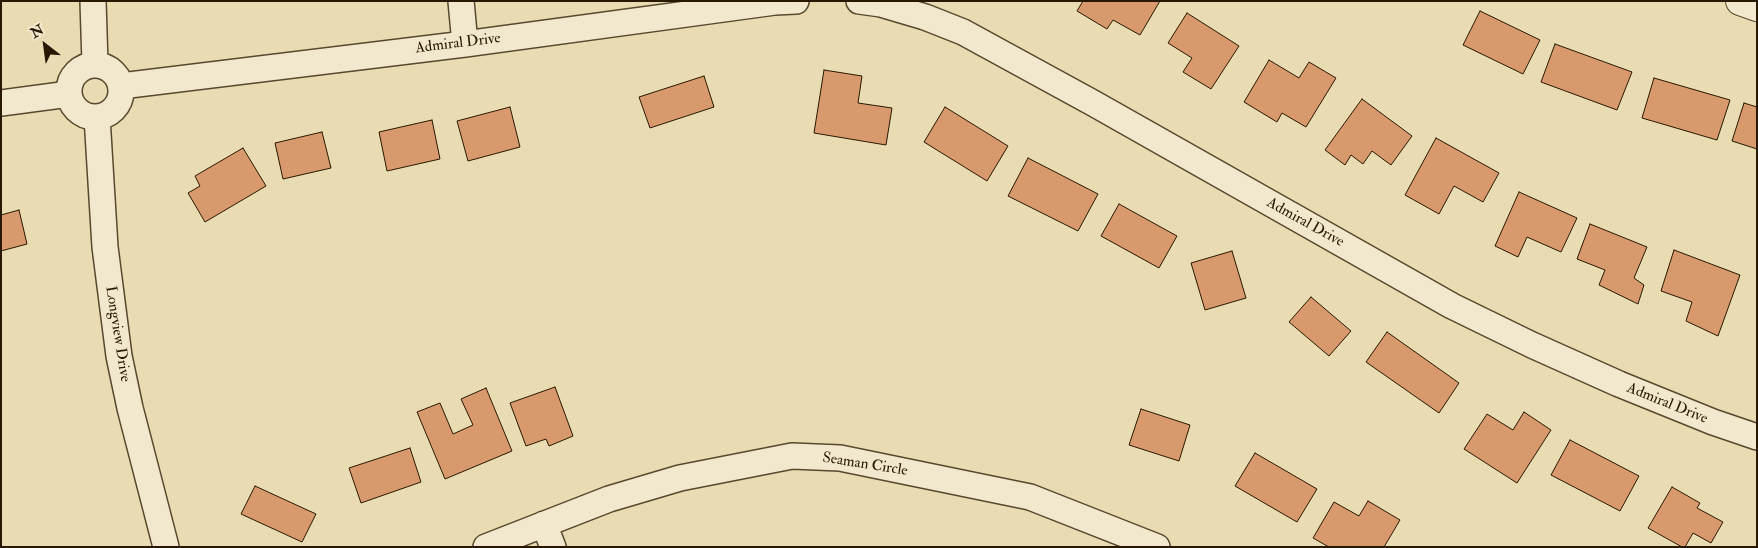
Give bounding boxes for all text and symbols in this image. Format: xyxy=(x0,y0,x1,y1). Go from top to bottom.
north arrow xyxy=(20,20,70,70)
text: N xyxy=(28,21,47,42)
street label: Admiral Drive xyxy=(414,30,502,58)
street label: Admiral Drive xyxy=(1263,194,1347,252)
street label: Longview Drive xyxy=(101,285,133,383)
street label: Admiral Drive xyxy=(1624,380,1710,428)
street label: Seaman Circle xyxy=(821,449,909,481)

